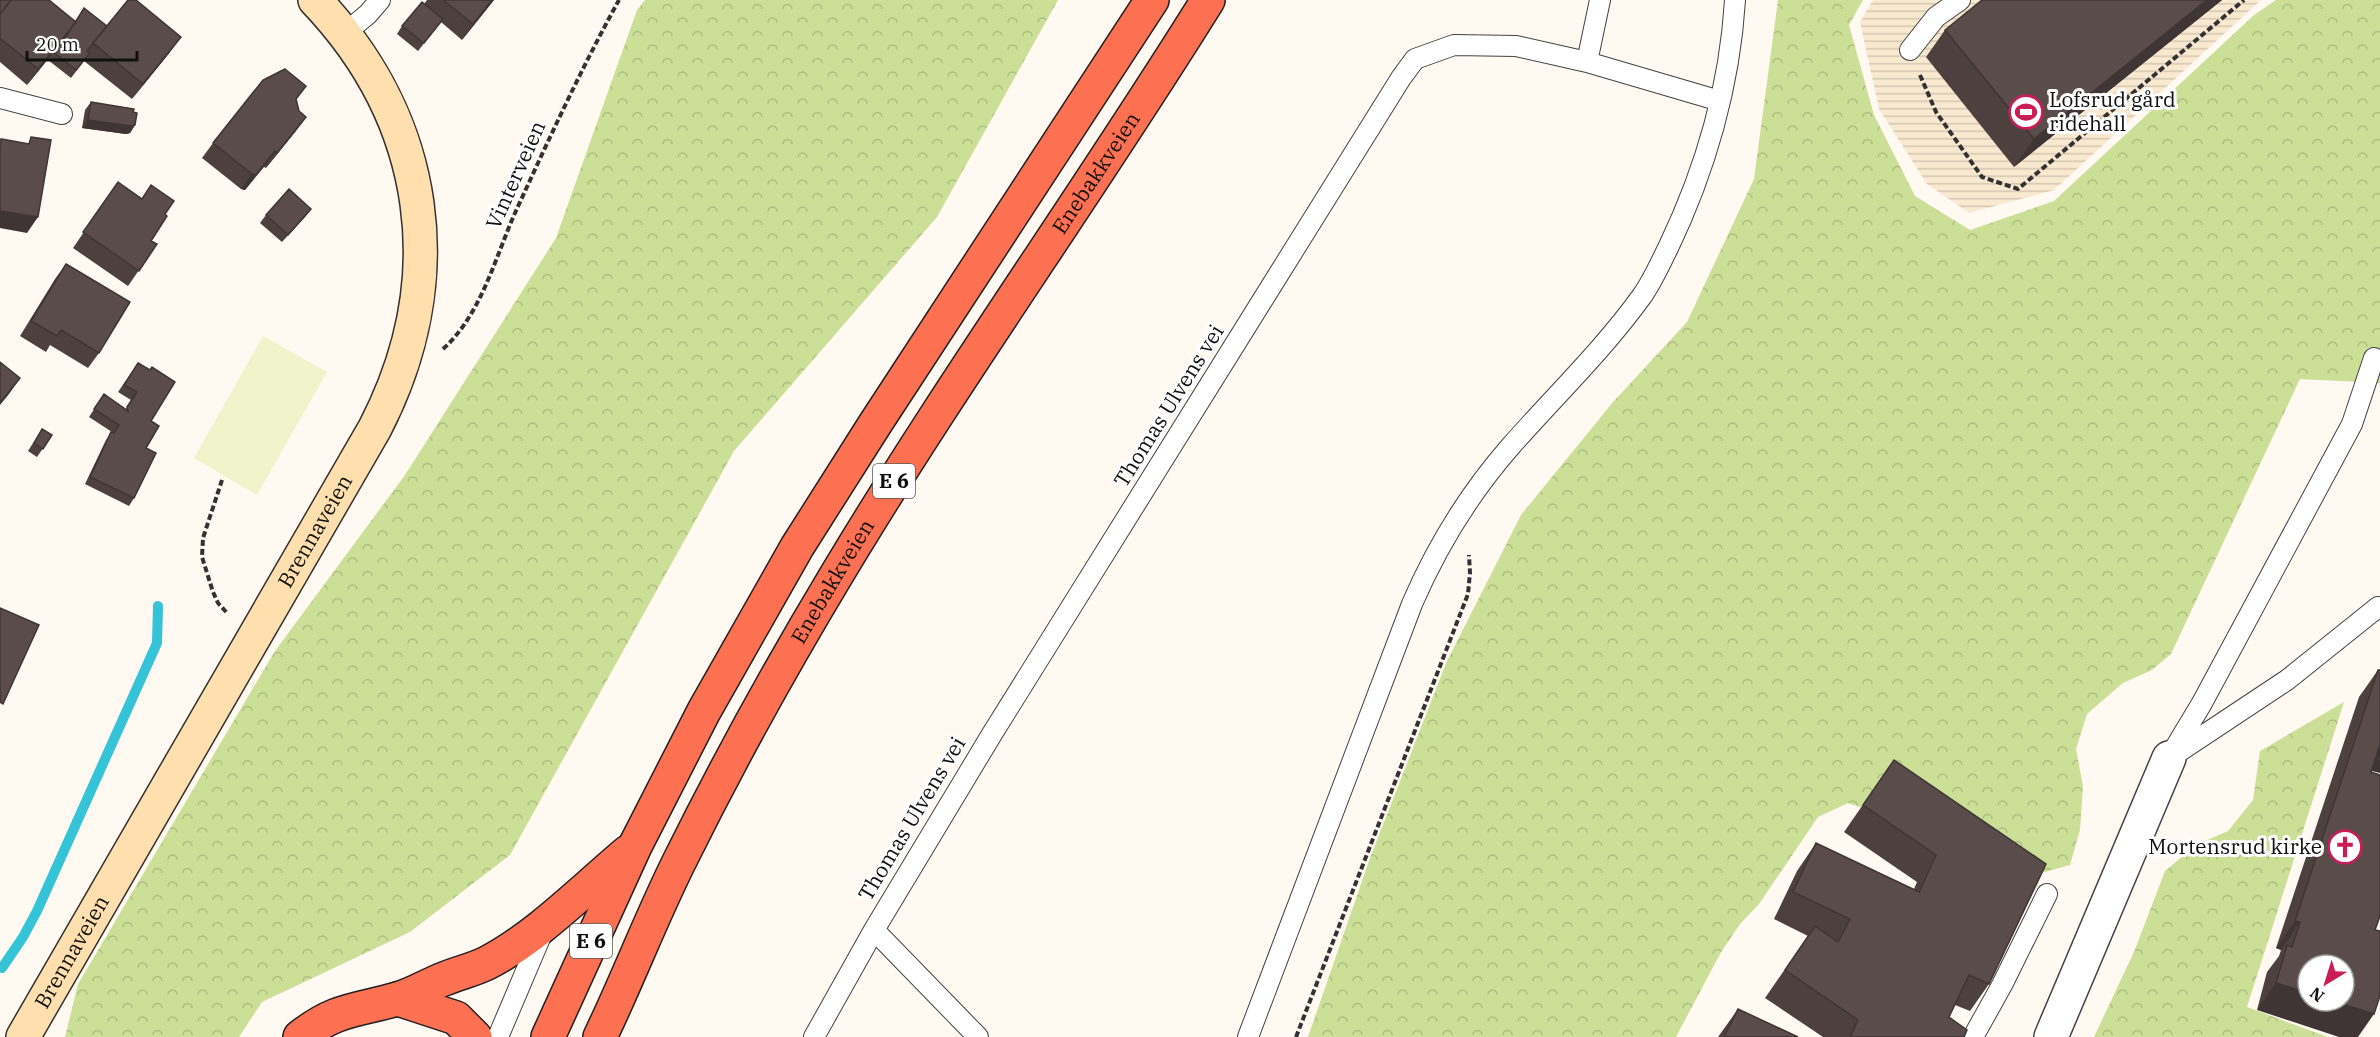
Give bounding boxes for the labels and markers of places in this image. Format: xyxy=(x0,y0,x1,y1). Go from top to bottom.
place label: Lofsrud gård ridehall xyxy=(2049,85,2176,137)
sports icon: Lofsrud gård ridehall xyxy=(2008,94,2044,130)
church icon: Mortensrud kirke xyxy=(2327,829,2363,865)
place label: Mortensrud kirke xyxy=(2148,832,2322,860)

